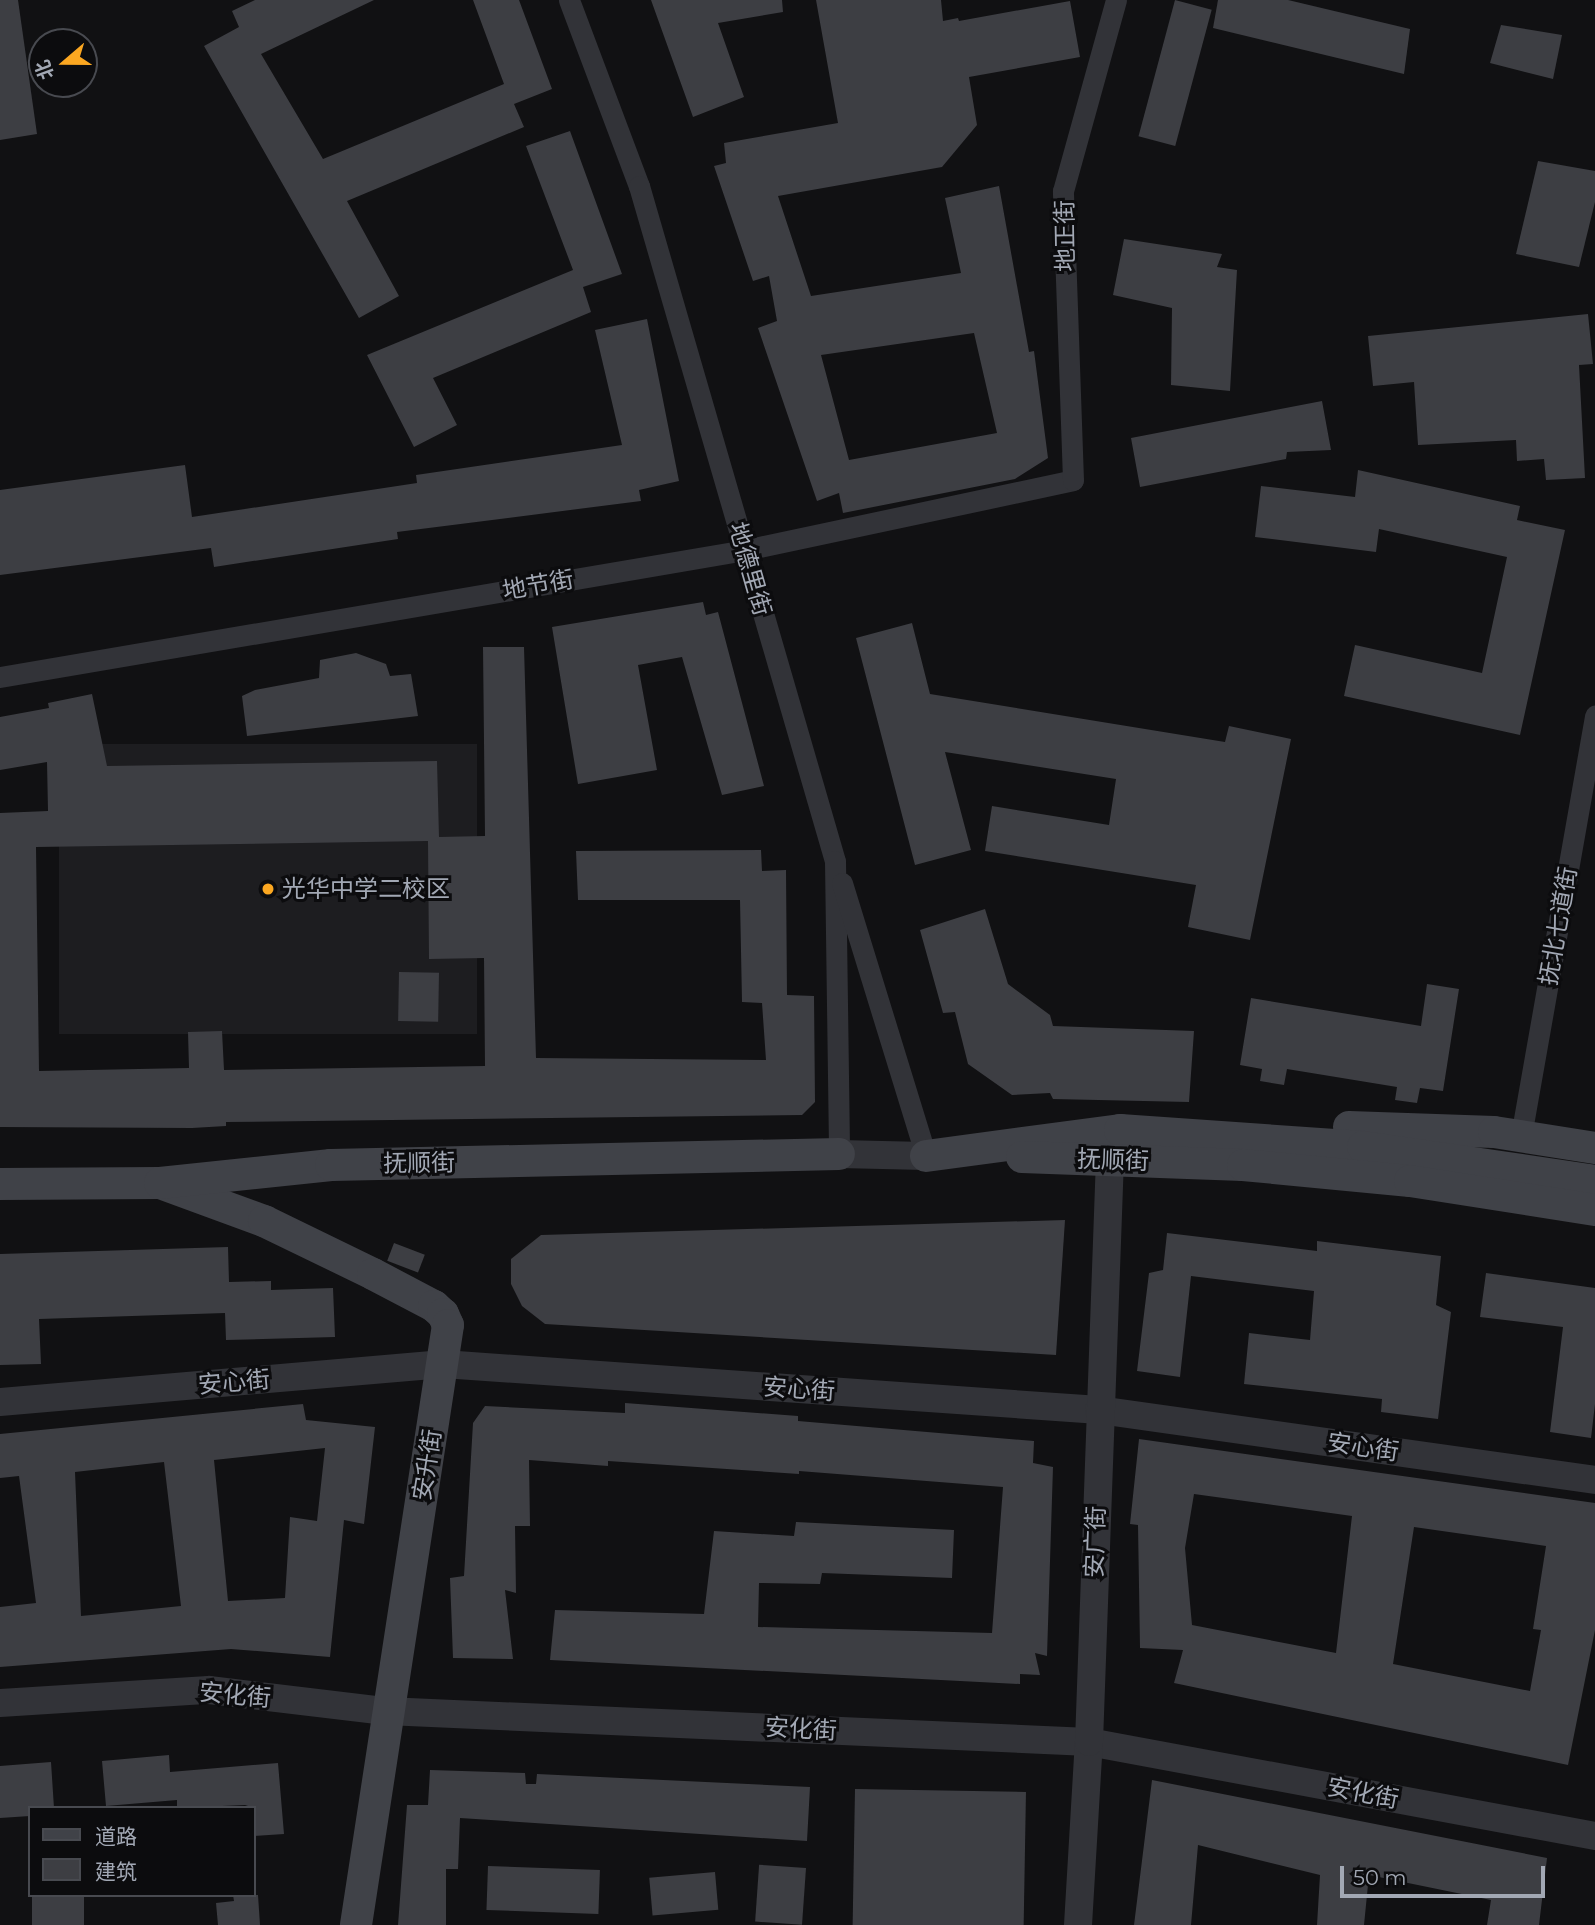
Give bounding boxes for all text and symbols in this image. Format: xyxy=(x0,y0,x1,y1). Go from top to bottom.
north arrow xyxy=(28,28,98,98)
text: 北 xyxy=(31,57,59,83)
street label: 地正街 xyxy=(1050,200,1080,272)
street label: 地德里街 xyxy=(723,519,777,619)
street label: 地节街 xyxy=(500,565,576,605)
street label: 抚北七道街 xyxy=(1533,864,1583,988)
place label: 光华中学二校区 xyxy=(282,875,450,903)
marker: 光华中学二校区 xyxy=(260,881,276,897)
street label: 抚顺街 xyxy=(1077,1144,1149,1176)
street label: 抚顺街 xyxy=(383,1148,455,1178)
street label: 安心街 xyxy=(197,1365,271,1399)
street label: 安心街 xyxy=(762,1372,836,1406)
street label: 安升街 xyxy=(407,1427,447,1503)
street label: 安心街 xyxy=(1325,1428,1401,1466)
street label: 安广街 xyxy=(1079,1506,1111,1578)
street label: 安化街 xyxy=(198,1678,272,1712)
street label: 安化街 xyxy=(764,1713,838,1745)
street label: 安化街 xyxy=(1325,1772,1401,1814)
legend xyxy=(28,1806,256,1897)
text: 道路 xyxy=(95,1824,137,1849)
scale bar xyxy=(1343,1852,1548,1896)
text: 建筑 xyxy=(95,1859,137,1884)
text: 50 m xyxy=(1353,1865,1407,1890)

